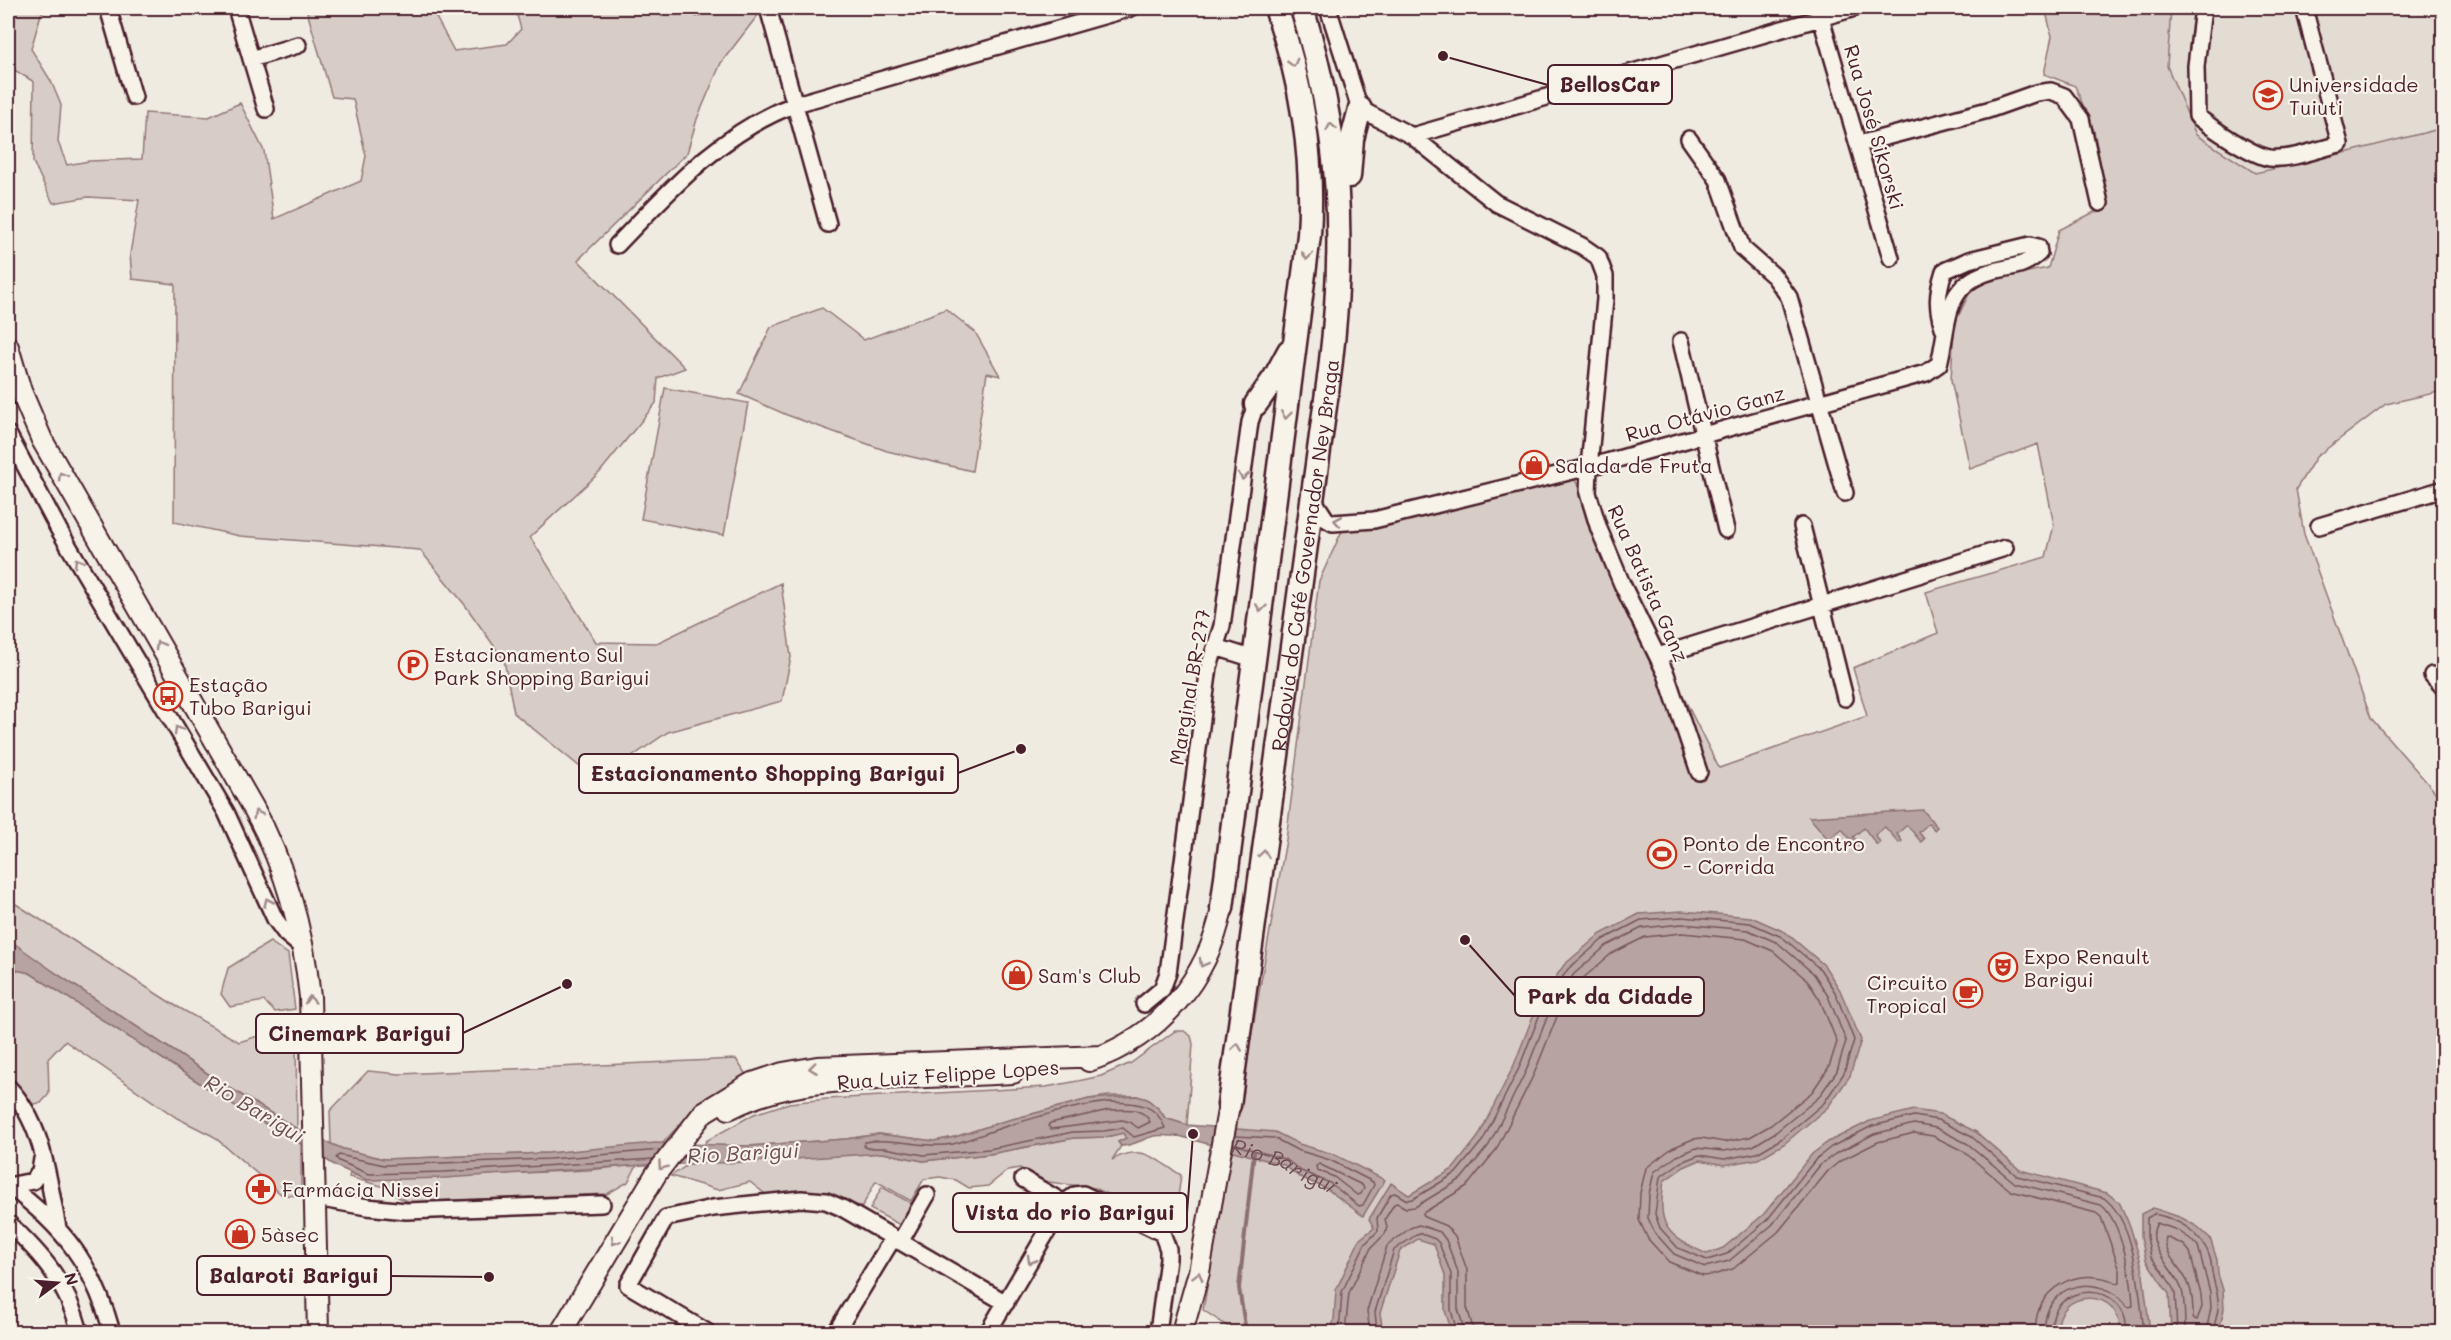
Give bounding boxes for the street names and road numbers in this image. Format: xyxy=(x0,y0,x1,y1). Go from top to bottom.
street label: Rua José Sikorski xyxy=(1839,42,1911,212)
street label: Rodovia do Café Governador Ney Braga xyxy=(1265,358,1344,753)
street label: Rua Otávio Ganz xyxy=(1622,379,1788,447)
street label: Rua Batista Ganz xyxy=(1603,500,1695,666)
street label: Marginal BR-277 xyxy=(1162,607,1216,767)
street label: Rua Luiz Felippe Lopes xyxy=(836,1053,1060,1095)

